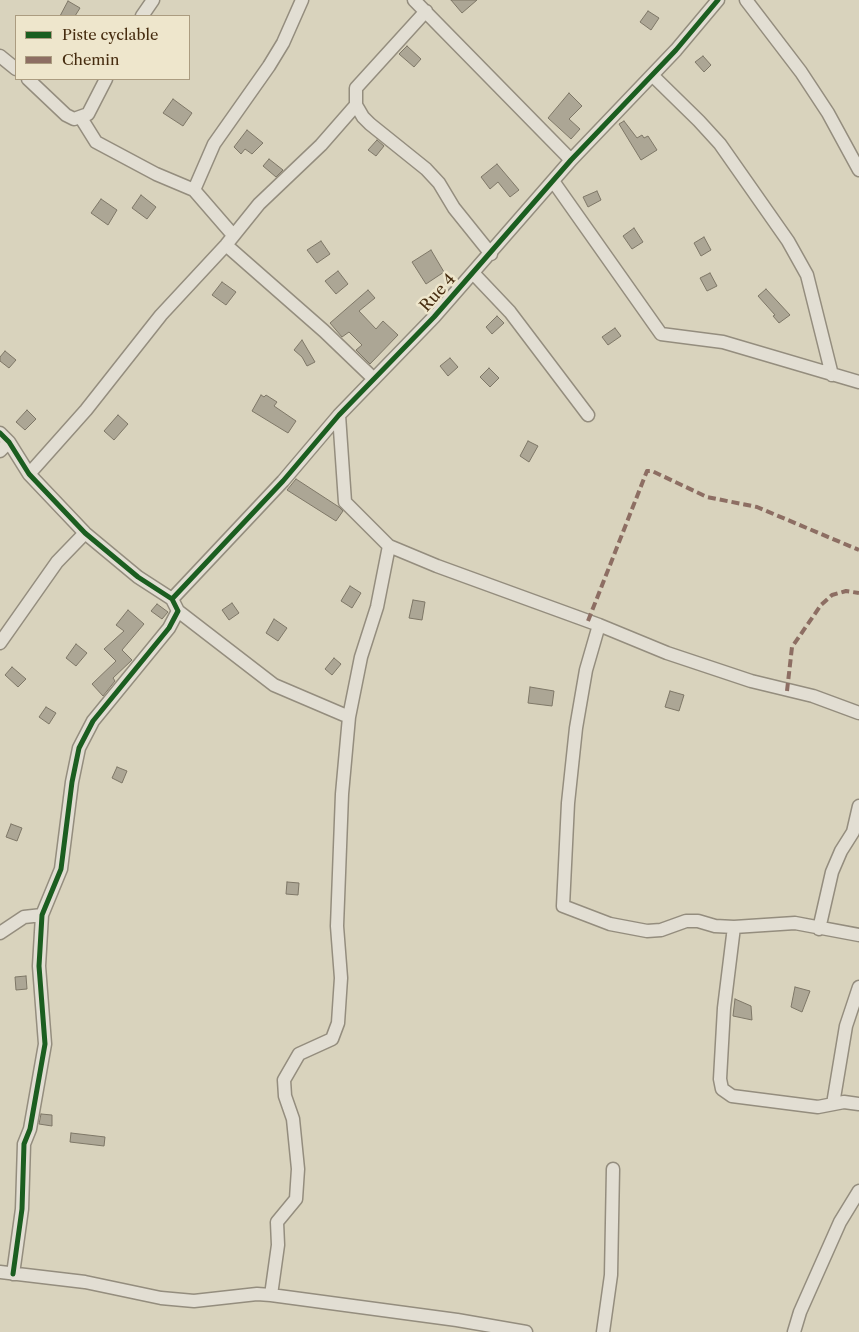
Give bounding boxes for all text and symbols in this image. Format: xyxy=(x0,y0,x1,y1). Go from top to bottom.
legend xyxy=(15,15,190,80)
text: Piste cyclable xyxy=(62,25,158,44)
text: Chemin xyxy=(62,50,119,69)
street label: Rue 4 xyxy=(416,270,460,316)

